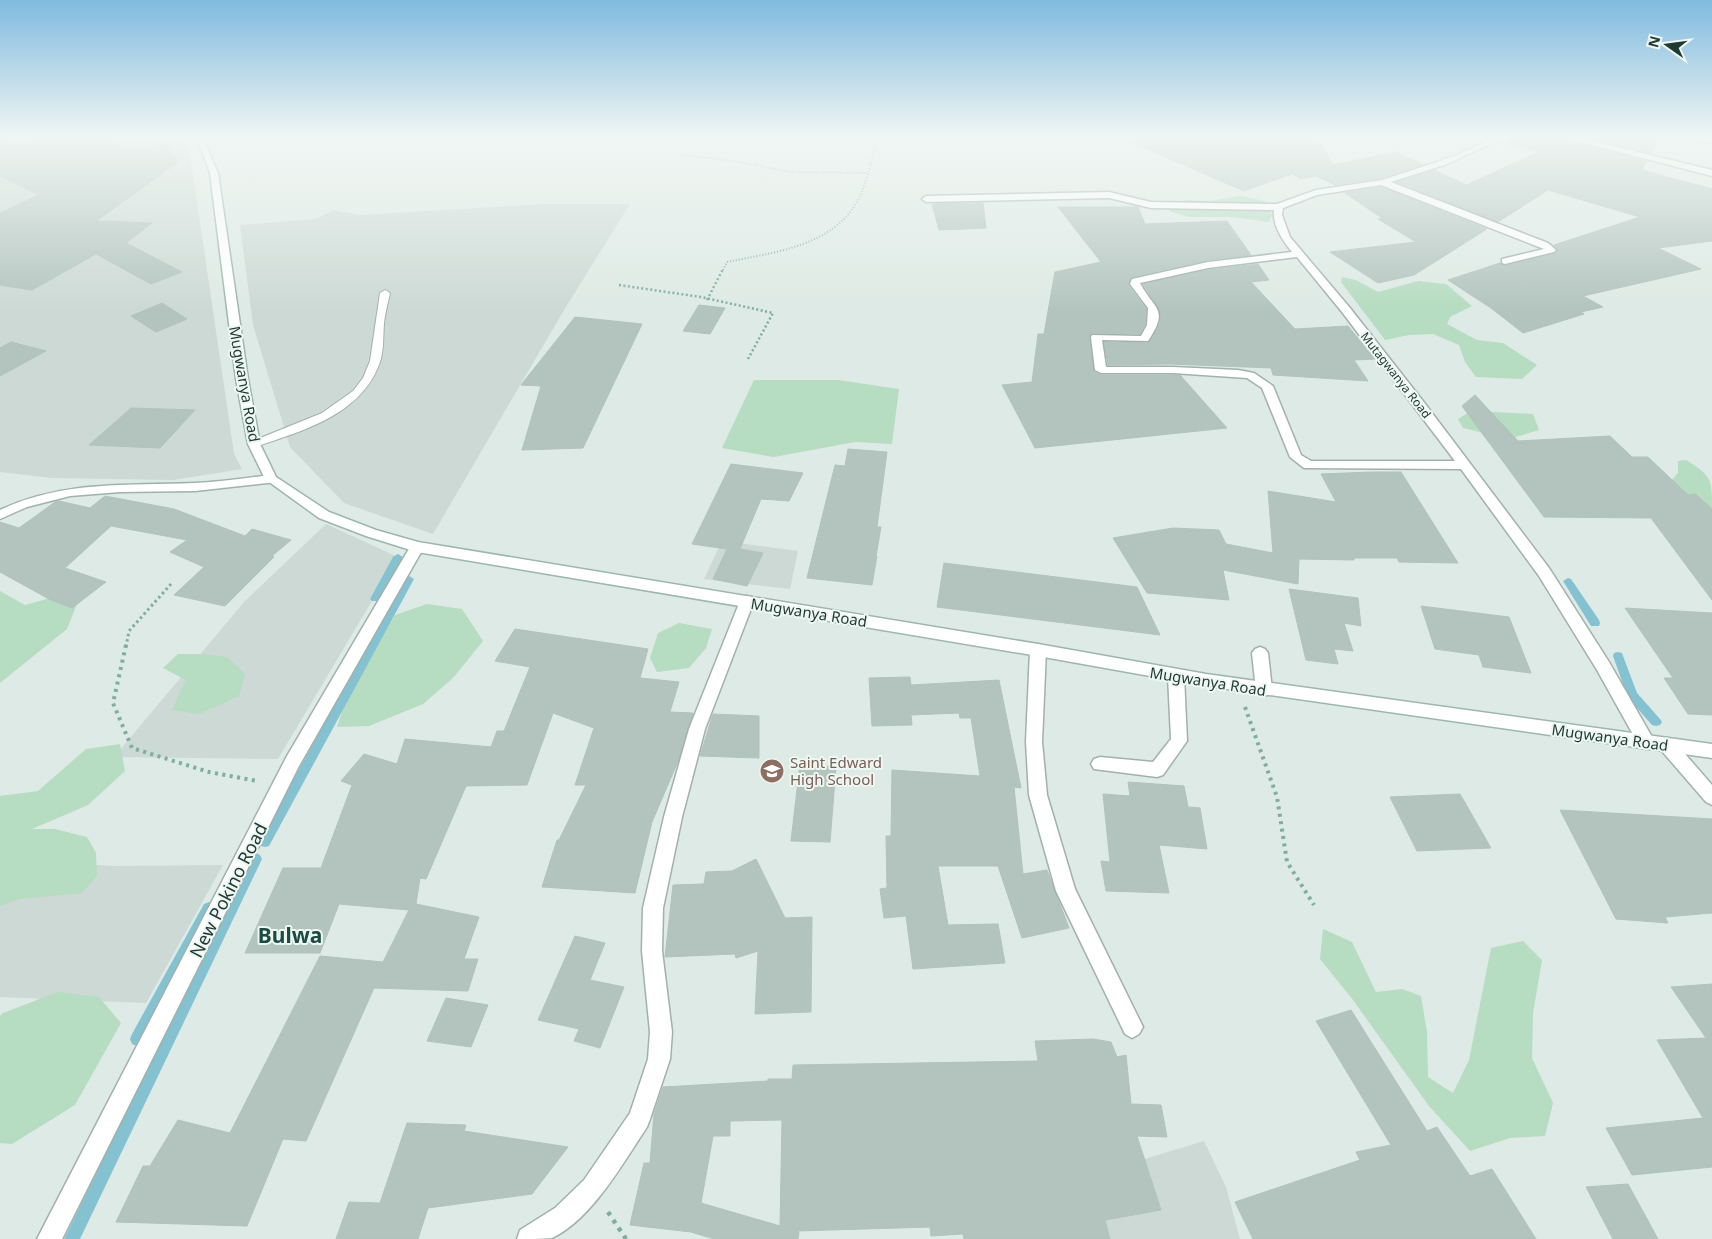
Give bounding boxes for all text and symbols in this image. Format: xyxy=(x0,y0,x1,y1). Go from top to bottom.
north arrow xyxy=(1642,20,1692,70)
text: N xyxy=(1643,34,1664,50)
street label: Mugwanya Road xyxy=(225,324,265,444)
street label: Mutagwanya Road xyxy=(1357,328,1435,422)
street label: Mugwanya Road xyxy=(749,593,869,631)
street label: Mugwanya Road xyxy=(1148,662,1268,700)
street label: Mugwanya Road xyxy=(1550,719,1670,755)
place label: Saint Edward High School xyxy=(790,752,882,789)
school or university icon: Saint Edward High School xyxy=(759,758,785,784)
street label: New Pokino Road xyxy=(184,818,272,962)
district label: Bulwa xyxy=(258,921,322,949)

